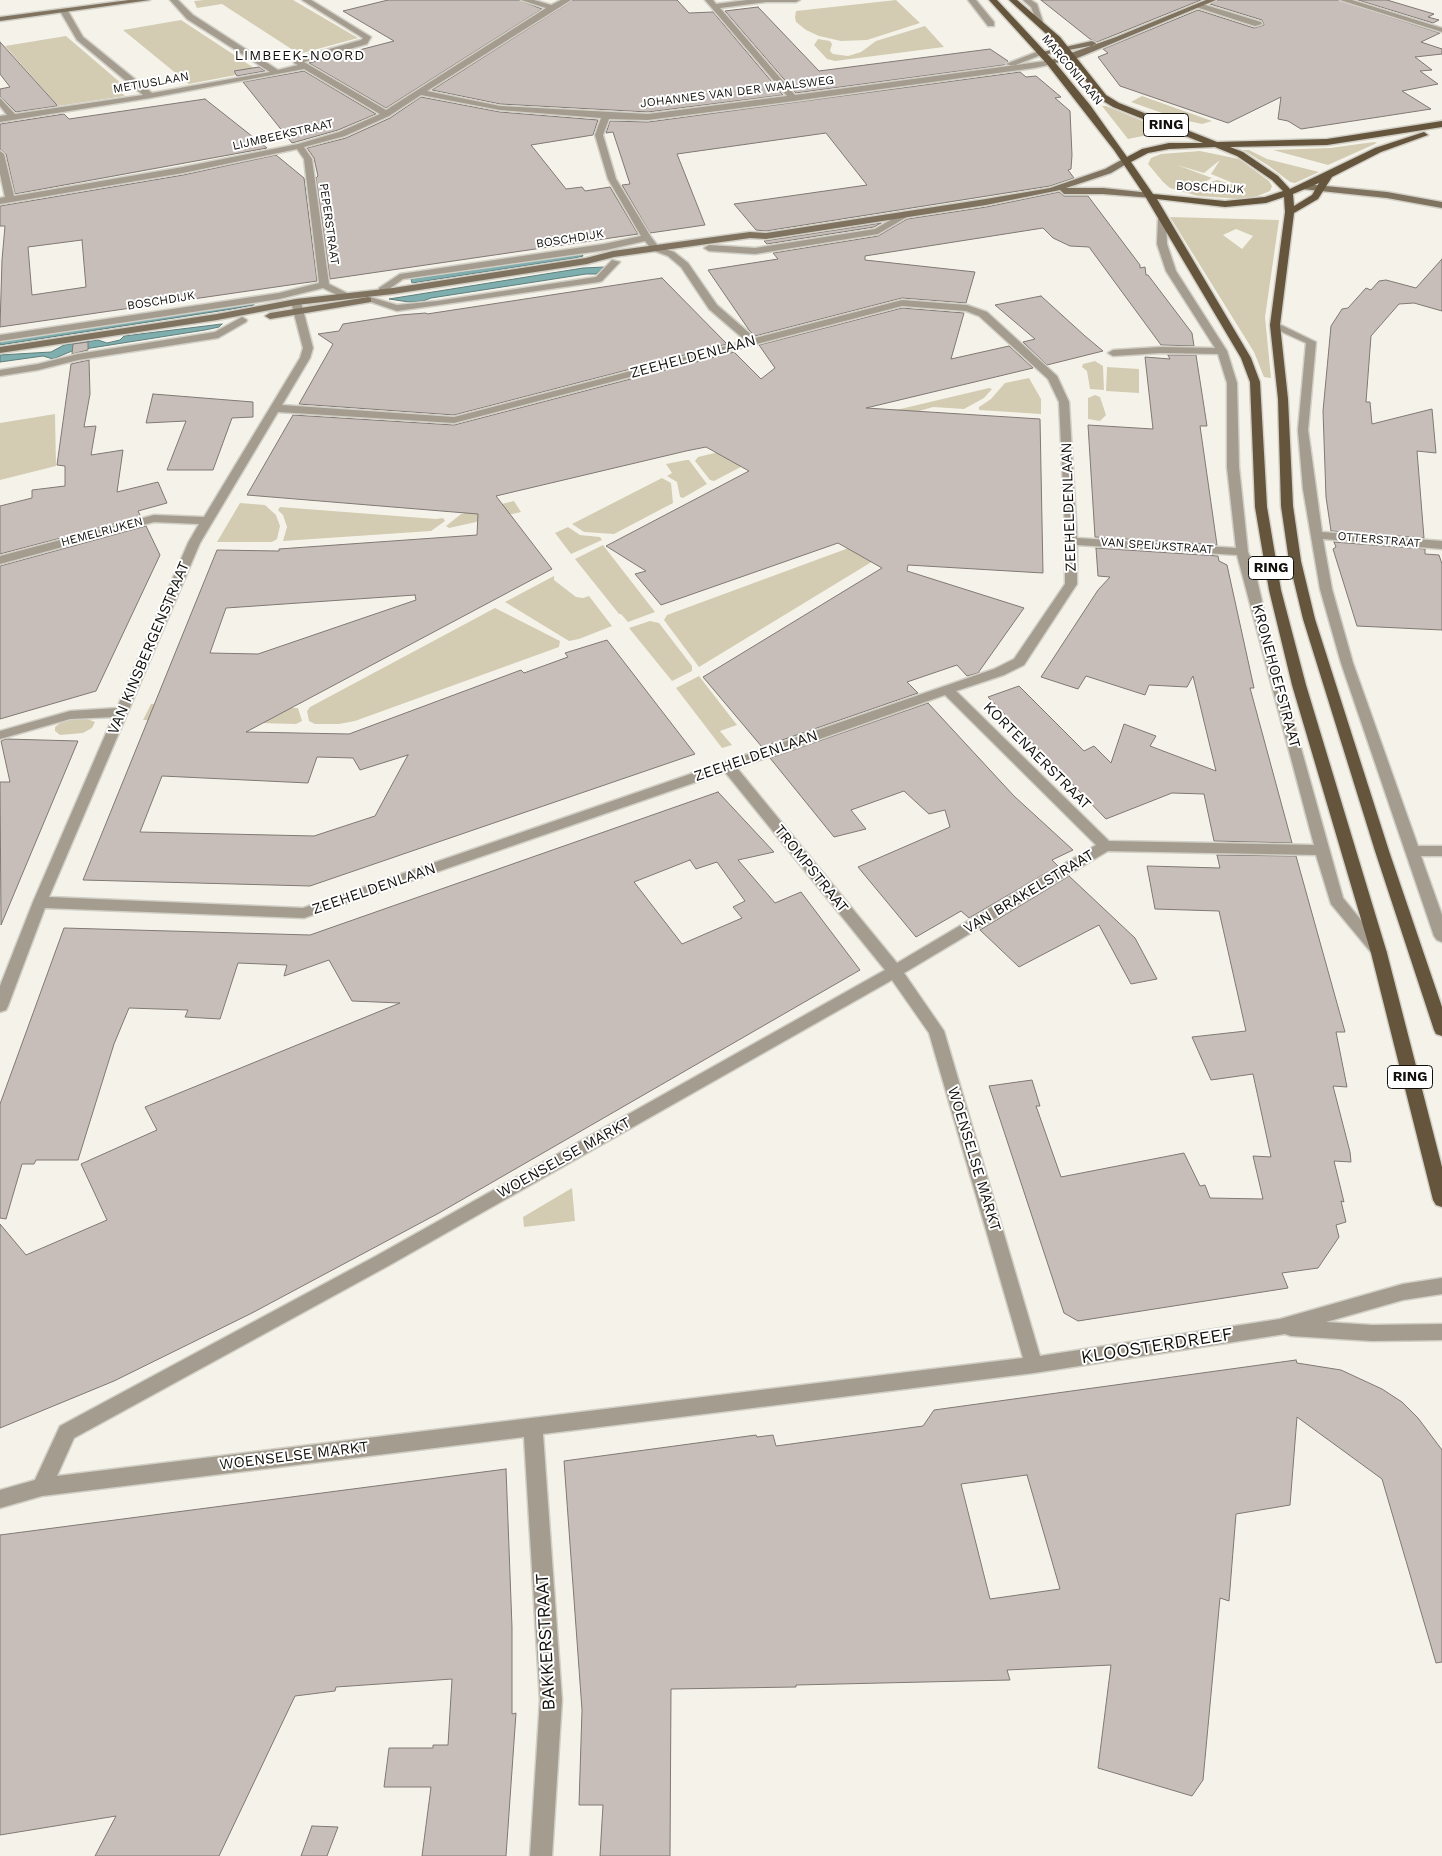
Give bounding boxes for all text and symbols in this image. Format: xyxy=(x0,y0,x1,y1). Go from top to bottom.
street label: MARCONILAAN xyxy=(1038,32,1106,108)
district label: LIMBEEK-NOORD xyxy=(233,48,367,64)
street label: METIUSLAAN xyxy=(112,69,190,97)
street label: JOHANNES VAN DER WAALSWEG xyxy=(639,73,835,111)
road number: RING xyxy=(1144,114,1188,136)
street label: LIJMBEEKSTRAAT xyxy=(231,116,335,154)
street label: BOSCHDIJK xyxy=(1175,179,1245,197)
street label: PEPERSTRAAT xyxy=(316,182,342,266)
street label: BOSCHDIJK xyxy=(535,227,605,251)
street label: BOSCHDIJK xyxy=(126,289,196,313)
street label: ZEEHELDENLAAN xyxy=(628,332,758,382)
street label: ZEEHELDENLAAN xyxy=(1058,442,1080,572)
street label: HEMELRIJKEN xyxy=(59,514,145,550)
street label: OTTERSTRAAT xyxy=(1337,529,1421,551)
street label: VAN SPEIJKSTRAAT xyxy=(1100,535,1214,557)
road number: RING xyxy=(1248,556,1294,580)
street label: VAN KINSBERGENSTRAAT xyxy=(104,559,194,737)
street label: KRONEHOEFSTRAAT xyxy=(1248,602,1304,750)
street label: KORTENAERSTRAAT xyxy=(979,698,1095,814)
street label: ZEEHELDENLAAN xyxy=(692,726,820,786)
street label: TROMPSTRAAT xyxy=(770,821,852,917)
street label: VAN BRAKELSTRAAT xyxy=(961,846,1097,938)
street label: ZEEHELDENLAAN xyxy=(310,859,438,919)
road number: RING xyxy=(1388,1066,1432,1088)
street label: WOENSELSE MARKT xyxy=(943,1085,1005,1233)
street label: WOENSELSE MARKT xyxy=(494,1114,634,1202)
street label: KLOOSTERDREEF xyxy=(1080,1323,1234,1369)
street label: WOENSELSE MARKT xyxy=(218,1438,370,1474)
street label: BAKKERSTRAAT xyxy=(532,1573,560,1711)

